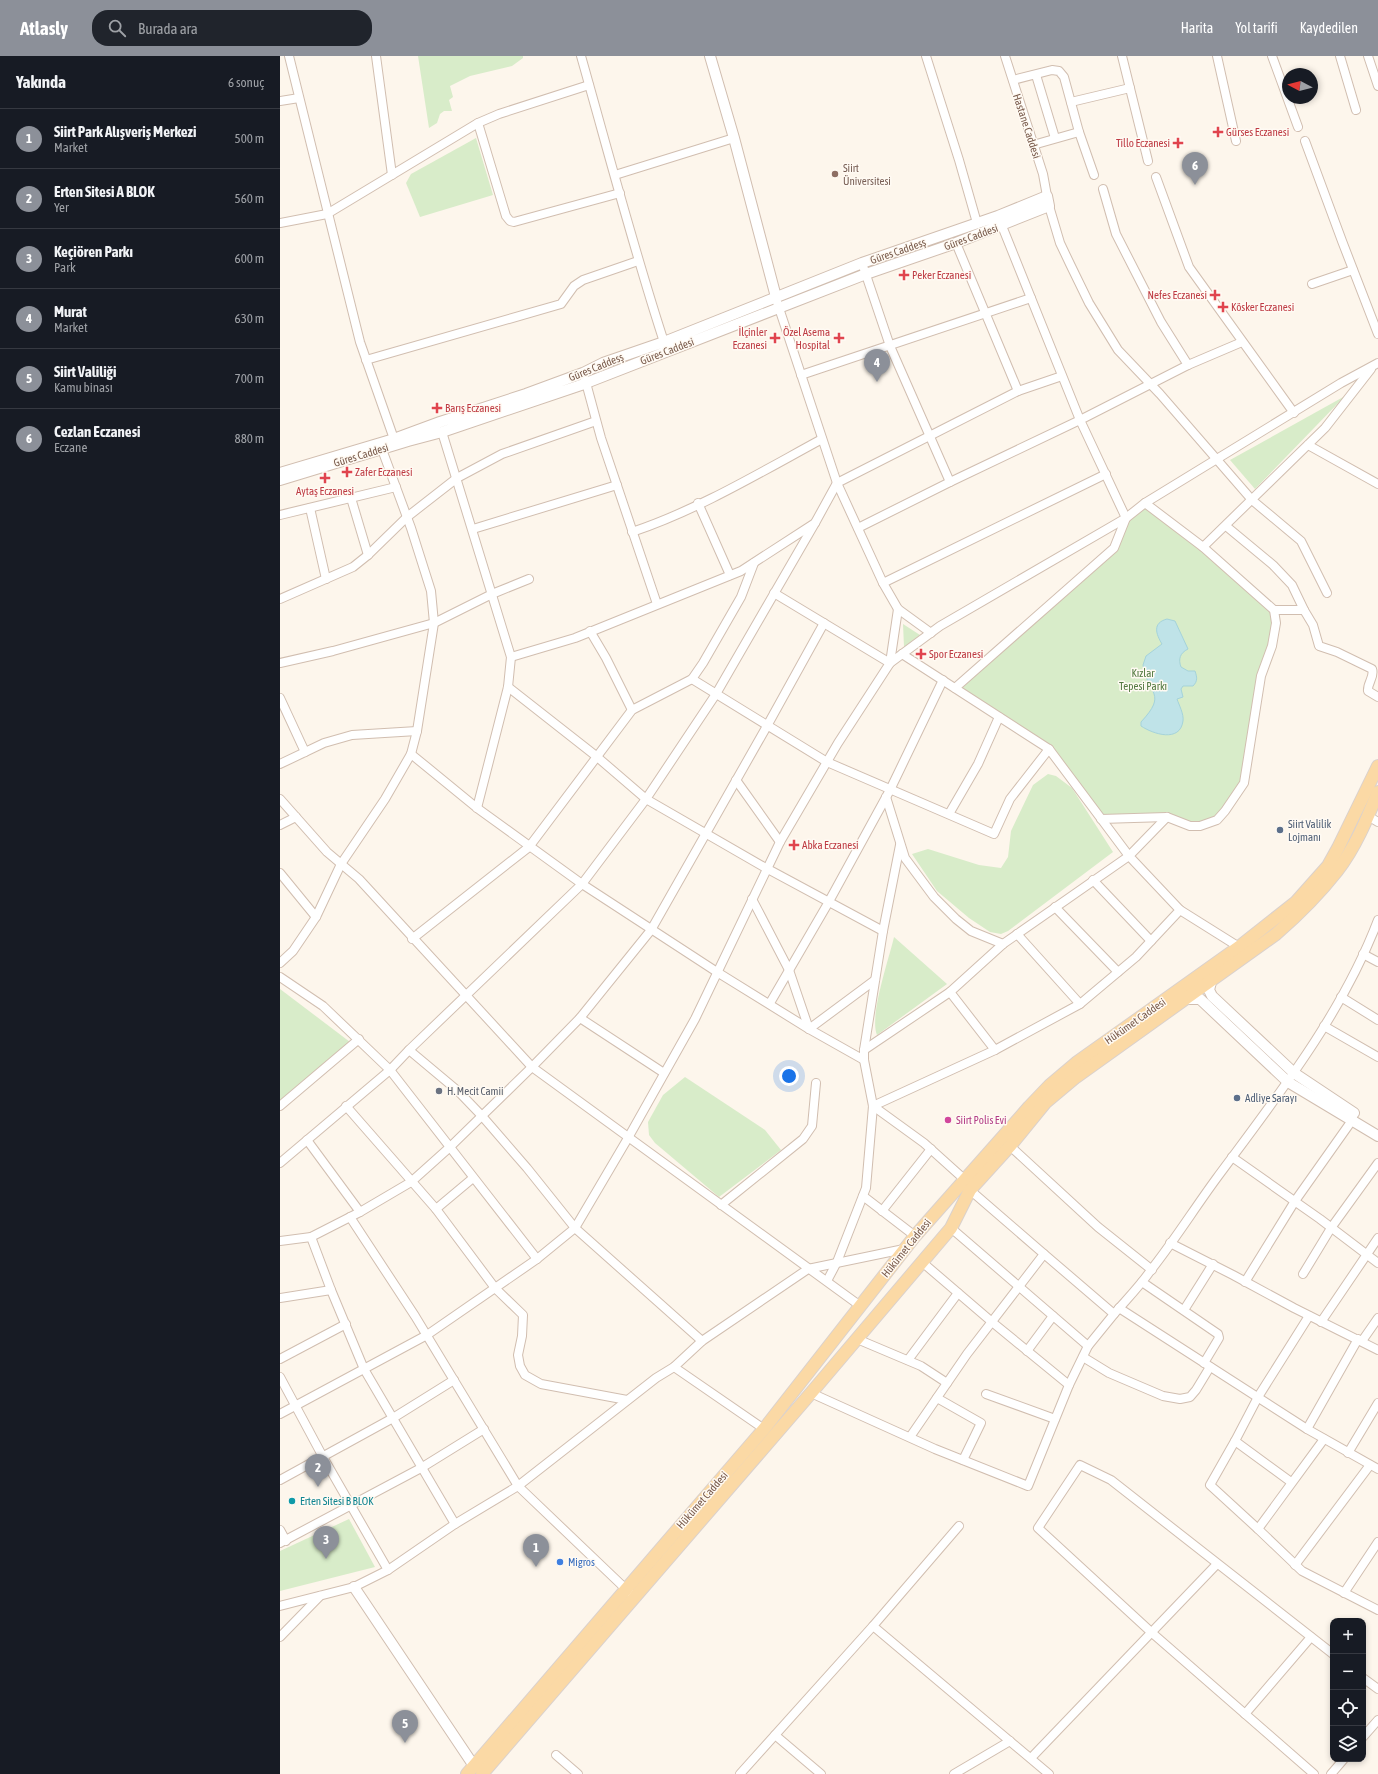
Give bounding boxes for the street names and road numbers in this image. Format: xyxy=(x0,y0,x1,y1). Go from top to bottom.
street label: Hastane Caddesi xyxy=(1011,92,1043,160)
street label: Güres Caddesi xyxy=(942,222,1000,252)
street label: Güres Caddesş xyxy=(869,236,927,266)
street label: Güres Caddesi xyxy=(638,335,696,367)
street label: Güres Caddesş xyxy=(567,351,625,383)
street label: Güres Caddesi xyxy=(332,441,390,469)
street label: Hükümet Caddesi xyxy=(1102,996,1168,1046)
street label: Hükümet Caddesi xyxy=(879,1216,933,1280)
street label: Hükümet Caddesi xyxy=(674,1469,730,1531)

